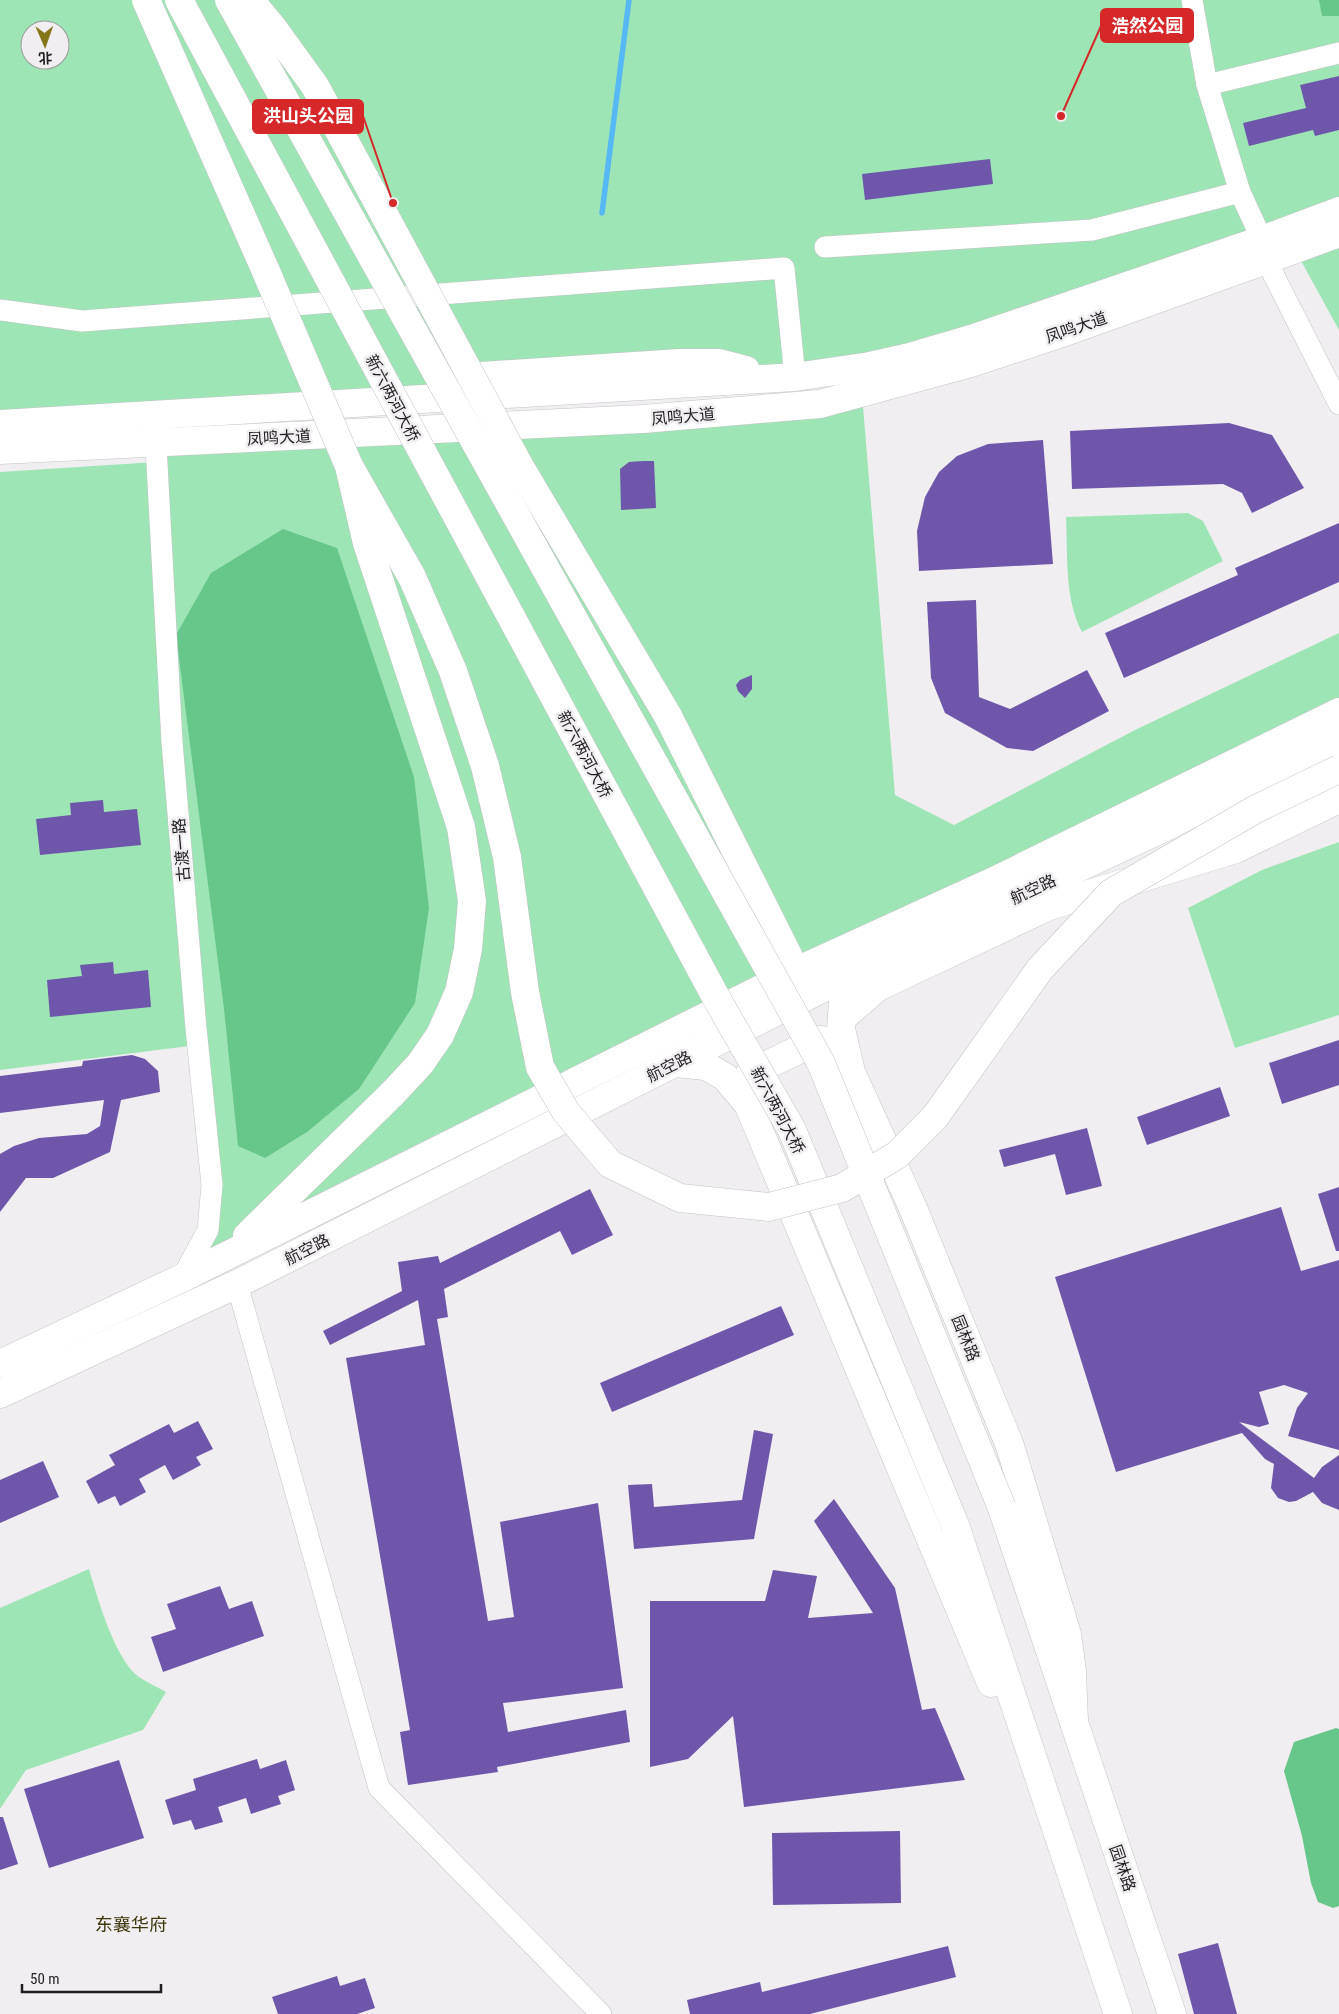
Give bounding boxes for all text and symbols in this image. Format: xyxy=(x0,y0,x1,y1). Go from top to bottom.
callout: 浩然公园 xyxy=(1101,9,1193,42)
text: 浩然公园 xyxy=(1111,15,1183,36)
north arrow xyxy=(20,20,70,70)
text: 北 xyxy=(38,50,53,66)
callout: 洪山头公园 xyxy=(253,100,363,133)
text: 洪山头公园 xyxy=(263,105,353,126)
street label: 凤鸣大道 xyxy=(1043,308,1110,347)
street label: 新六两河大桥 xyxy=(362,351,423,445)
street label: 凤鸣大道 xyxy=(650,404,716,429)
street label: 凤鸣大道 xyxy=(247,426,311,449)
street label: 新六两河大桥 xyxy=(554,707,615,801)
street label: 古渡一路 xyxy=(169,817,194,883)
street label: 航空路 xyxy=(1007,871,1059,908)
street label: 航空路 xyxy=(644,1047,695,1086)
street label: 新六两河大桥 xyxy=(747,1063,808,1157)
street label: 航空路 xyxy=(282,1230,333,1269)
street label: 园林路 xyxy=(948,1312,983,1364)
street label: 园林路 xyxy=(1106,1842,1139,1894)
district label: 东襄华府 xyxy=(95,1914,167,1935)
scale bar xyxy=(22,1962,161,1994)
text: 50 m xyxy=(30,1970,60,1988)

